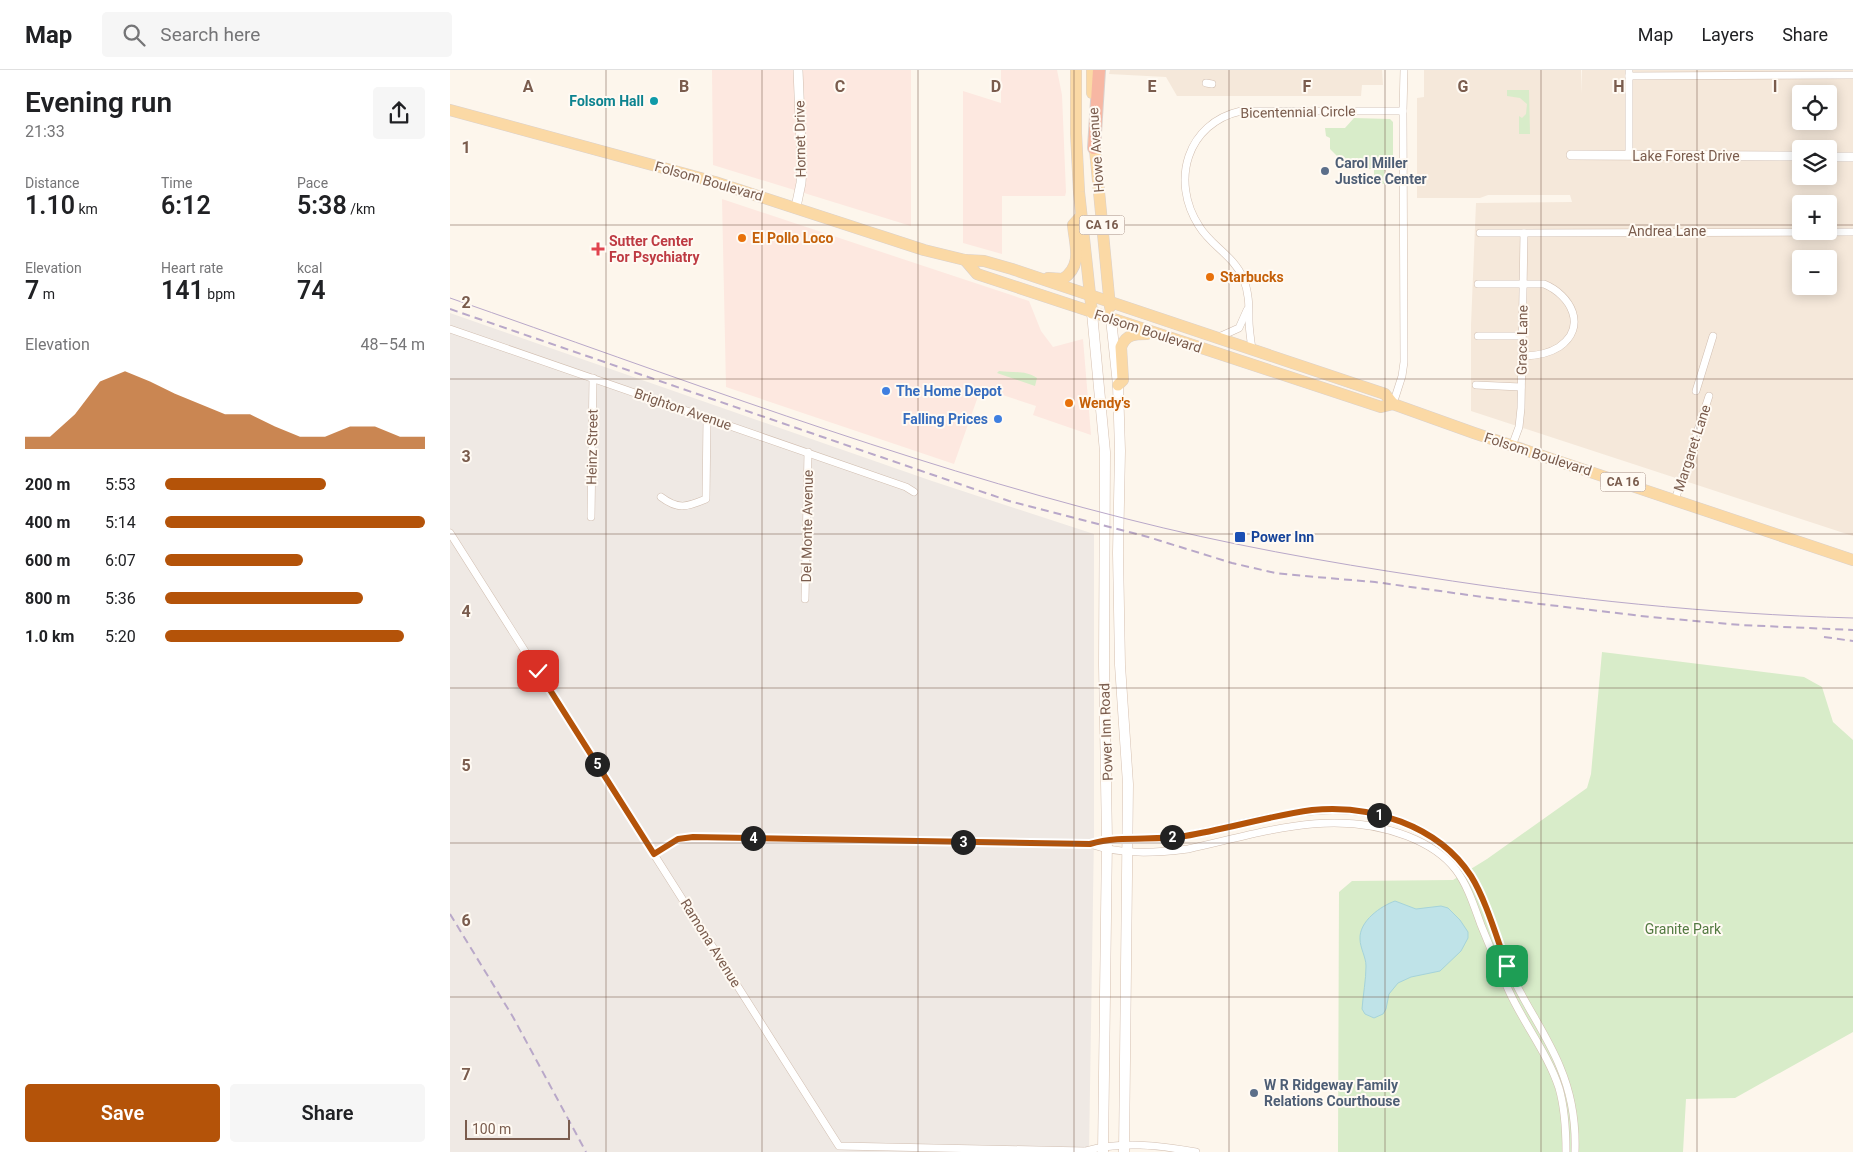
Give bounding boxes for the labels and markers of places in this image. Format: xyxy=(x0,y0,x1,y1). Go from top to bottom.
place label: Folsom Hall xyxy=(569,93,644,109)
marker: Folsom Hall xyxy=(648,95,660,107)
place label: Carol Miller Justice Center xyxy=(1335,155,1427,187)
marker: Carol Miller Justice Center xyxy=(1319,165,1331,177)
place label: El Pollo Loco xyxy=(752,230,833,246)
marker: El Pollo Loco xyxy=(736,232,748,244)
place label: Sutter Center For Psychiatry xyxy=(609,233,701,265)
marker: Sutter Center For Psychiatry xyxy=(591,242,605,256)
place label: Starbucks xyxy=(1220,269,1284,285)
marker: Starbucks xyxy=(1204,271,1216,283)
place label: The Home Depot xyxy=(896,383,1002,399)
marker: The Home Depot xyxy=(880,385,892,397)
place label: Wendy's xyxy=(1079,395,1130,411)
marker: Wendy's xyxy=(1063,397,1075,409)
place label: Falling Prices xyxy=(903,411,988,427)
marker: Falling Prices xyxy=(992,413,1004,425)
place label: Power Inn xyxy=(1251,529,1314,545)
marker: Power Inn xyxy=(1233,530,1247,544)
pin xyxy=(517,650,559,692)
pin: 5 xyxy=(584,752,610,776)
pin: 1 xyxy=(1366,802,1392,828)
pin: 2 xyxy=(1160,824,1184,850)
pin: 4 xyxy=(740,826,766,850)
pin: 3 xyxy=(950,830,976,854)
pin xyxy=(1486,945,1528,987)
place label: W R Ridgeway Family Relations Courthouse xyxy=(1264,1077,1400,1109)
marker: W R Ridgeway Family Relations Courthouse xyxy=(1248,1087,1260,1099)

